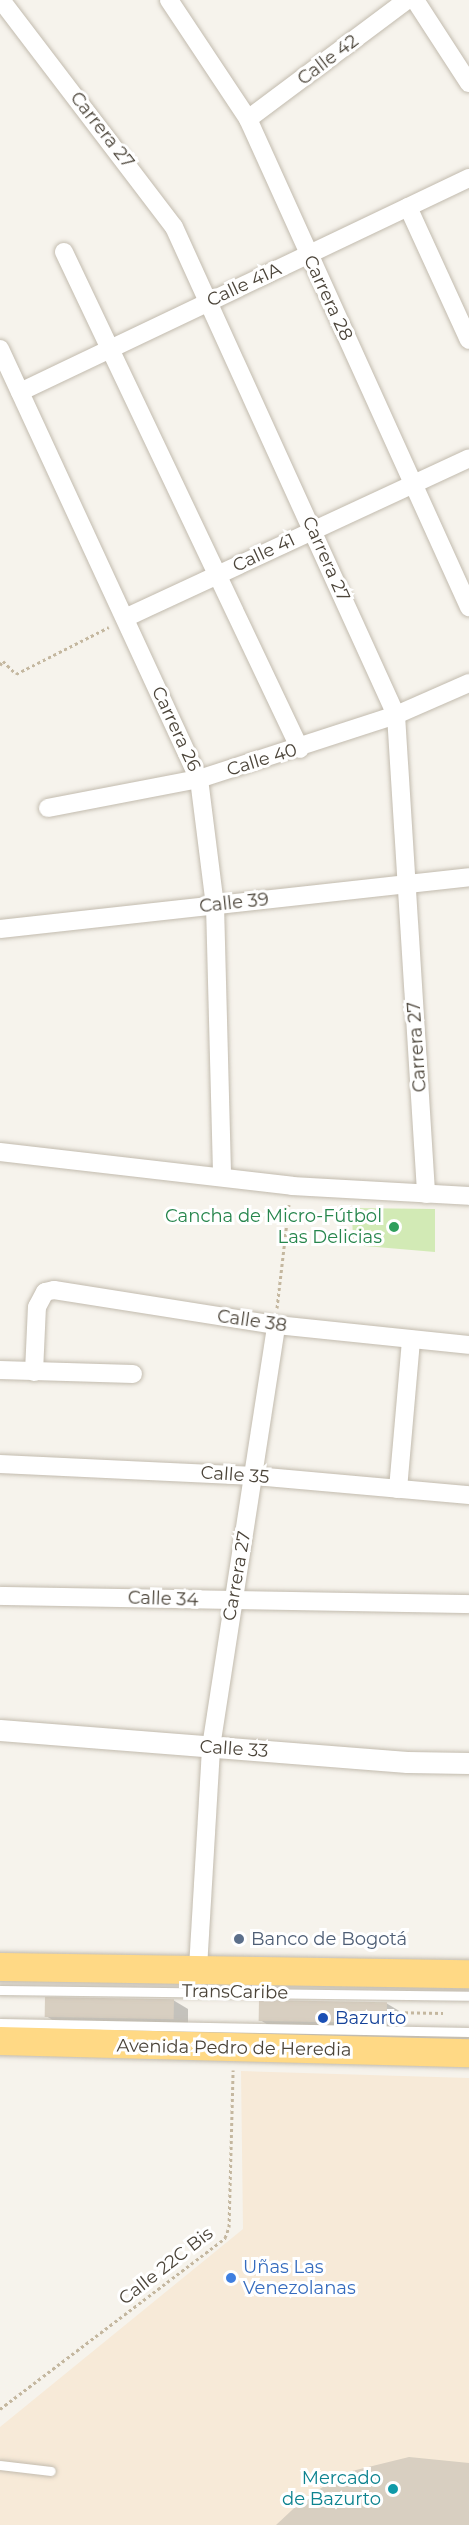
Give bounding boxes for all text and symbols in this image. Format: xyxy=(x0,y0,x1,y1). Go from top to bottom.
street label: Calle 42 xyxy=(293,30,363,90)
street label: Carrera 27 xyxy=(66,88,138,172)
street label: Carrera 28 xyxy=(299,252,357,344)
street label: Calle 41A xyxy=(203,258,285,312)
street label: Carrera 27 xyxy=(298,513,354,605)
street label: Calle 41 xyxy=(229,529,299,577)
street label: Carrera 26 xyxy=(147,683,205,775)
street label: Calle 40 xyxy=(224,739,300,781)
street label: Calle 39 xyxy=(198,889,270,917)
street label: Carrera 27 xyxy=(403,1001,431,1093)
place label: Cancha de Micro-Fútbol Las Delicias xyxy=(165,1206,382,1248)
marker: Cancha de Micro-Fútbol Las Delicias xyxy=(387,1220,401,1234)
street label: Calle 38 xyxy=(216,1305,288,1337)
street label: Calle 35 xyxy=(200,1462,270,1488)
street label: Carrera 27 xyxy=(218,1529,256,1623)
street label: Calle 34 xyxy=(127,1587,199,1611)
street label: Calle 33 xyxy=(199,1736,269,1762)
place label: Banco de Bogotá xyxy=(251,1928,407,1950)
marker: Banco de Bogotá xyxy=(232,1932,246,1946)
street label: TransCaribe xyxy=(182,1980,288,2004)
place label: Bazurto xyxy=(335,2007,406,2029)
marker: Bazurto xyxy=(316,2011,330,2025)
street label: Avenida Pedro de Heredia xyxy=(116,2035,352,2061)
street label: Calle 22C Bis xyxy=(115,2223,217,2309)
place label: Uñas Las Venezolanas xyxy=(243,2257,356,2300)
marker: Uñas Las Venezolanas xyxy=(224,2271,238,2285)
place label: Mercado de Bazurto xyxy=(282,2468,381,2510)
marker: Mercado de Bazurto xyxy=(386,2482,400,2496)

